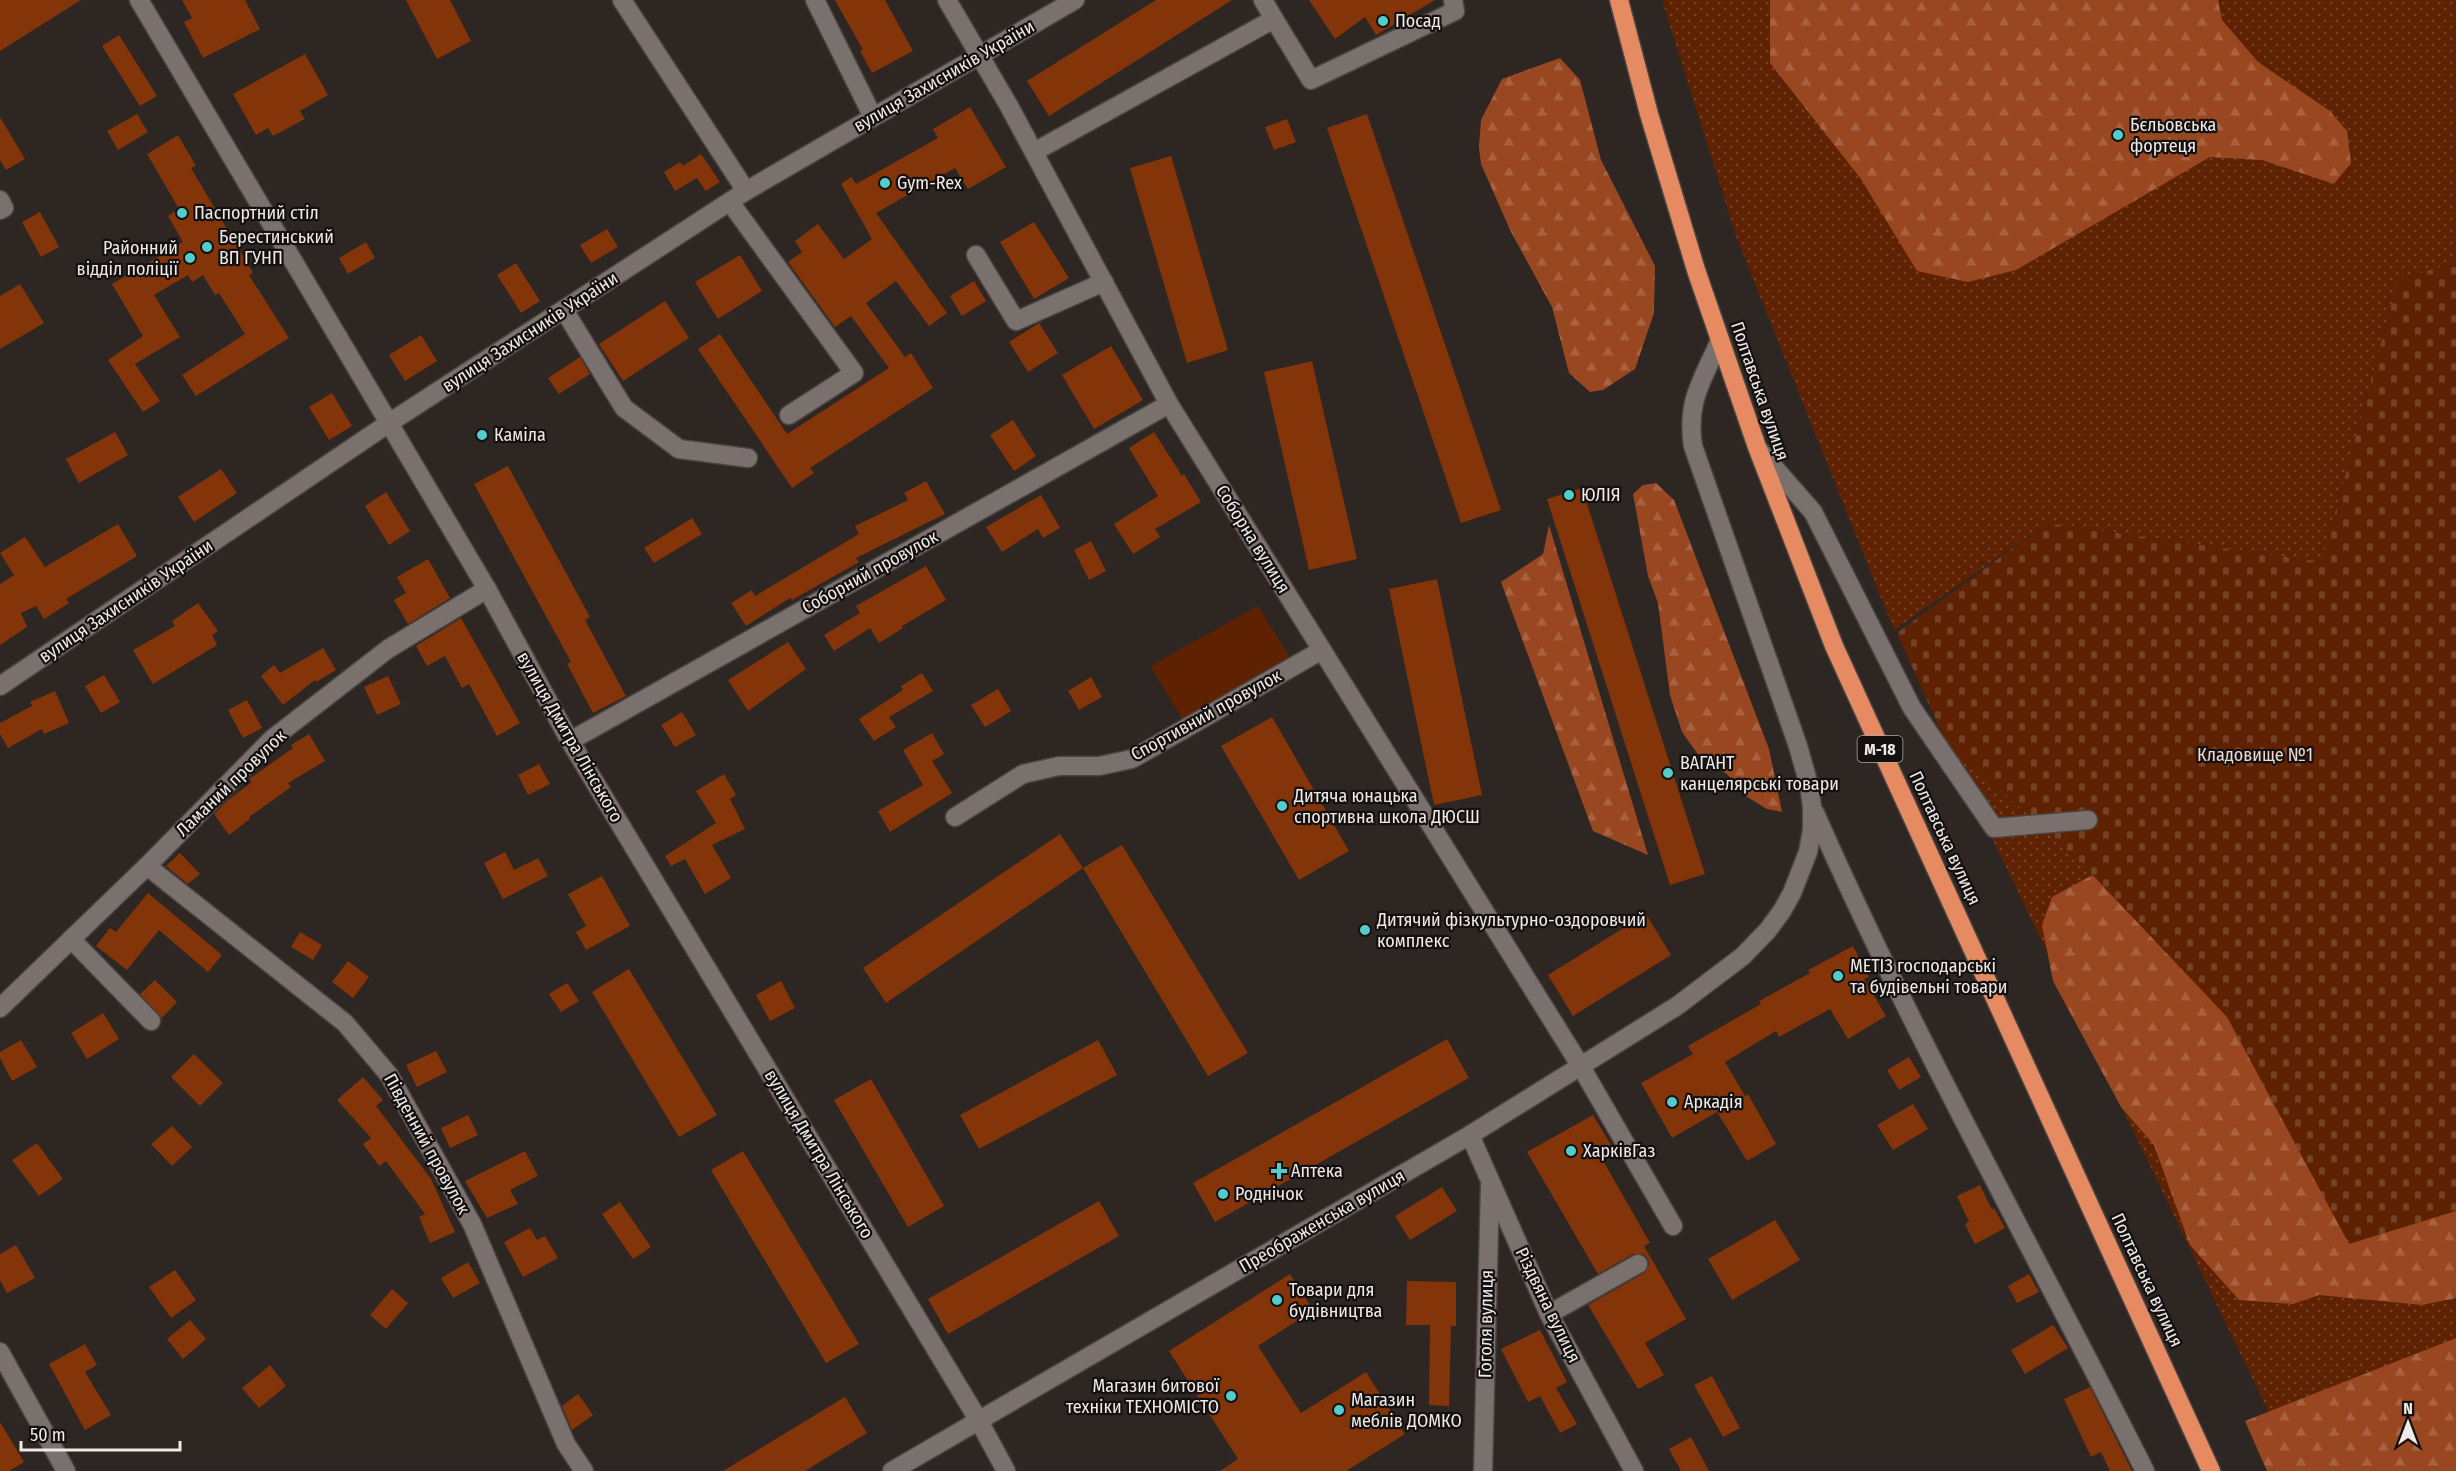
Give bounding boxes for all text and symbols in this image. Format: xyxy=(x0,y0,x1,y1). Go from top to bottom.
place label: Посад xyxy=(1395,10,1441,32)
marker: Посад xyxy=(1376,14,1390,28)
street label: вулиця Захисників України xyxy=(850,15,1038,137)
place label: Бєльовська фортеця xyxy=(2130,114,2217,157)
marker: Бєльовська фортеця xyxy=(2111,128,2125,142)
place label: Gym-Rex xyxy=(897,172,962,194)
marker: Gym-Rex xyxy=(878,176,892,190)
place label: Паспортний стіл xyxy=(194,202,319,224)
marker: Паспортний стіл xyxy=(175,206,189,220)
place label: Берестинський ВП ГУНП xyxy=(219,226,334,269)
place label: Районний відділ поліції xyxy=(77,237,178,280)
marker: Берестинський ВП ГУНП xyxy=(200,240,214,254)
marker: Районний відділ поліції xyxy=(183,251,197,265)
street label: вулиця Захисників України xyxy=(438,267,622,397)
street label: Полтавська вулиця xyxy=(1726,319,1794,463)
place label: Каміла xyxy=(494,424,546,446)
marker: Каміла xyxy=(475,428,489,442)
street label: Соборна вулиця xyxy=(1211,481,1295,597)
place label: ЮЛІЯ xyxy=(1581,484,1621,506)
marker: ЮЛІЯ xyxy=(1562,488,1576,502)
street label: Соборний провулок xyxy=(798,525,942,619)
street label: вулиця Захисників України xyxy=(35,535,217,667)
street label: вулиця Дмитра Лінського xyxy=(512,648,628,826)
street label: Спортивний провулок xyxy=(1127,664,1286,765)
street label: Ламаний провулок xyxy=(171,724,291,841)
road number: М-18 xyxy=(1858,736,1902,762)
park label: Кладовище №1 xyxy=(2197,744,2313,766)
place label: ВАГАНТ канцелярські товари xyxy=(1680,752,1839,795)
marker: ВАГАНТ канцелярські товари xyxy=(1661,766,1675,780)
street label: Полтавська вулиця xyxy=(1904,768,1986,908)
place label: Дитяча юнацька спортивна школа ДЮСШ xyxy=(1293,785,1480,828)
marker: Дитяча юнацька спортивна школа ДЮСШ xyxy=(1275,799,1289,813)
place label: Дитячий фізкультурно-оздоровчий комплекс xyxy=(1376,909,1646,952)
marker: Дитячий фізкультурно-оздоровчий комплекс xyxy=(1358,923,1372,937)
place label: МЕТІЗ господарські та будівельні товари xyxy=(1850,955,2007,998)
marker: МЕТІЗ господарські та будівельні товари xyxy=(1831,969,1845,983)
street label: вулиця Дмитра Лінського xyxy=(760,1066,878,1242)
street label: Південний провулок xyxy=(379,1070,475,1219)
place label: Аркадія xyxy=(1684,1091,1743,1113)
marker: Аркадія xyxy=(1665,1095,1679,1109)
place label: ХарківГаз xyxy=(1583,1140,1655,1162)
marker: ХарківГаз xyxy=(1564,1144,1578,1158)
place label: Аптека xyxy=(1291,1160,1343,1182)
marker: Аптека xyxy=(1272,1164,1286,1178)
street label: Преображенська вулиця xyxy=(1235,1165,1409,1277)
place label: Роднічок xyxy=(1235,1183,1304,1205)
marker: Роднічок xyxy=(1216,1187,1230,1201)
street label: Полтавська вулиця xyxy=(2106,1210,2188,1350)
street label: Різдвяна вулиця xyxy=(1511,1244,1585,1366)
street label: Гоголя вулиця xyxy=(1474,1270,1498,1378)
place label: Товари для будівництва xyxy=(1289,1279,1383,1322)
marker: Товари для будівництва xyxy=(1270,1293,1284,1307)
place label: Магазин битової техніки ТЕХНОМІСТО xyxy=(1066,1375,1219,1418)
marker: Магазин битової техніки ТЕХНОМІСТО xyxy=(1224,1389,1238,1403)
place label: Магазин меблів ДОМКО xyxy=(1351,1389,1462,1432)
north arrow xyxy=(2378,1393,2438,1453)
text: N xyxy=(2403,1399,2413,1418)
marker: Магазин меблів ДОМКО xyxy=(1332,1403,1346,1417)
scale bar xyxy=(21,1414,180,1452)
text: 50 m xyxy=(30,1424,66,1446)

